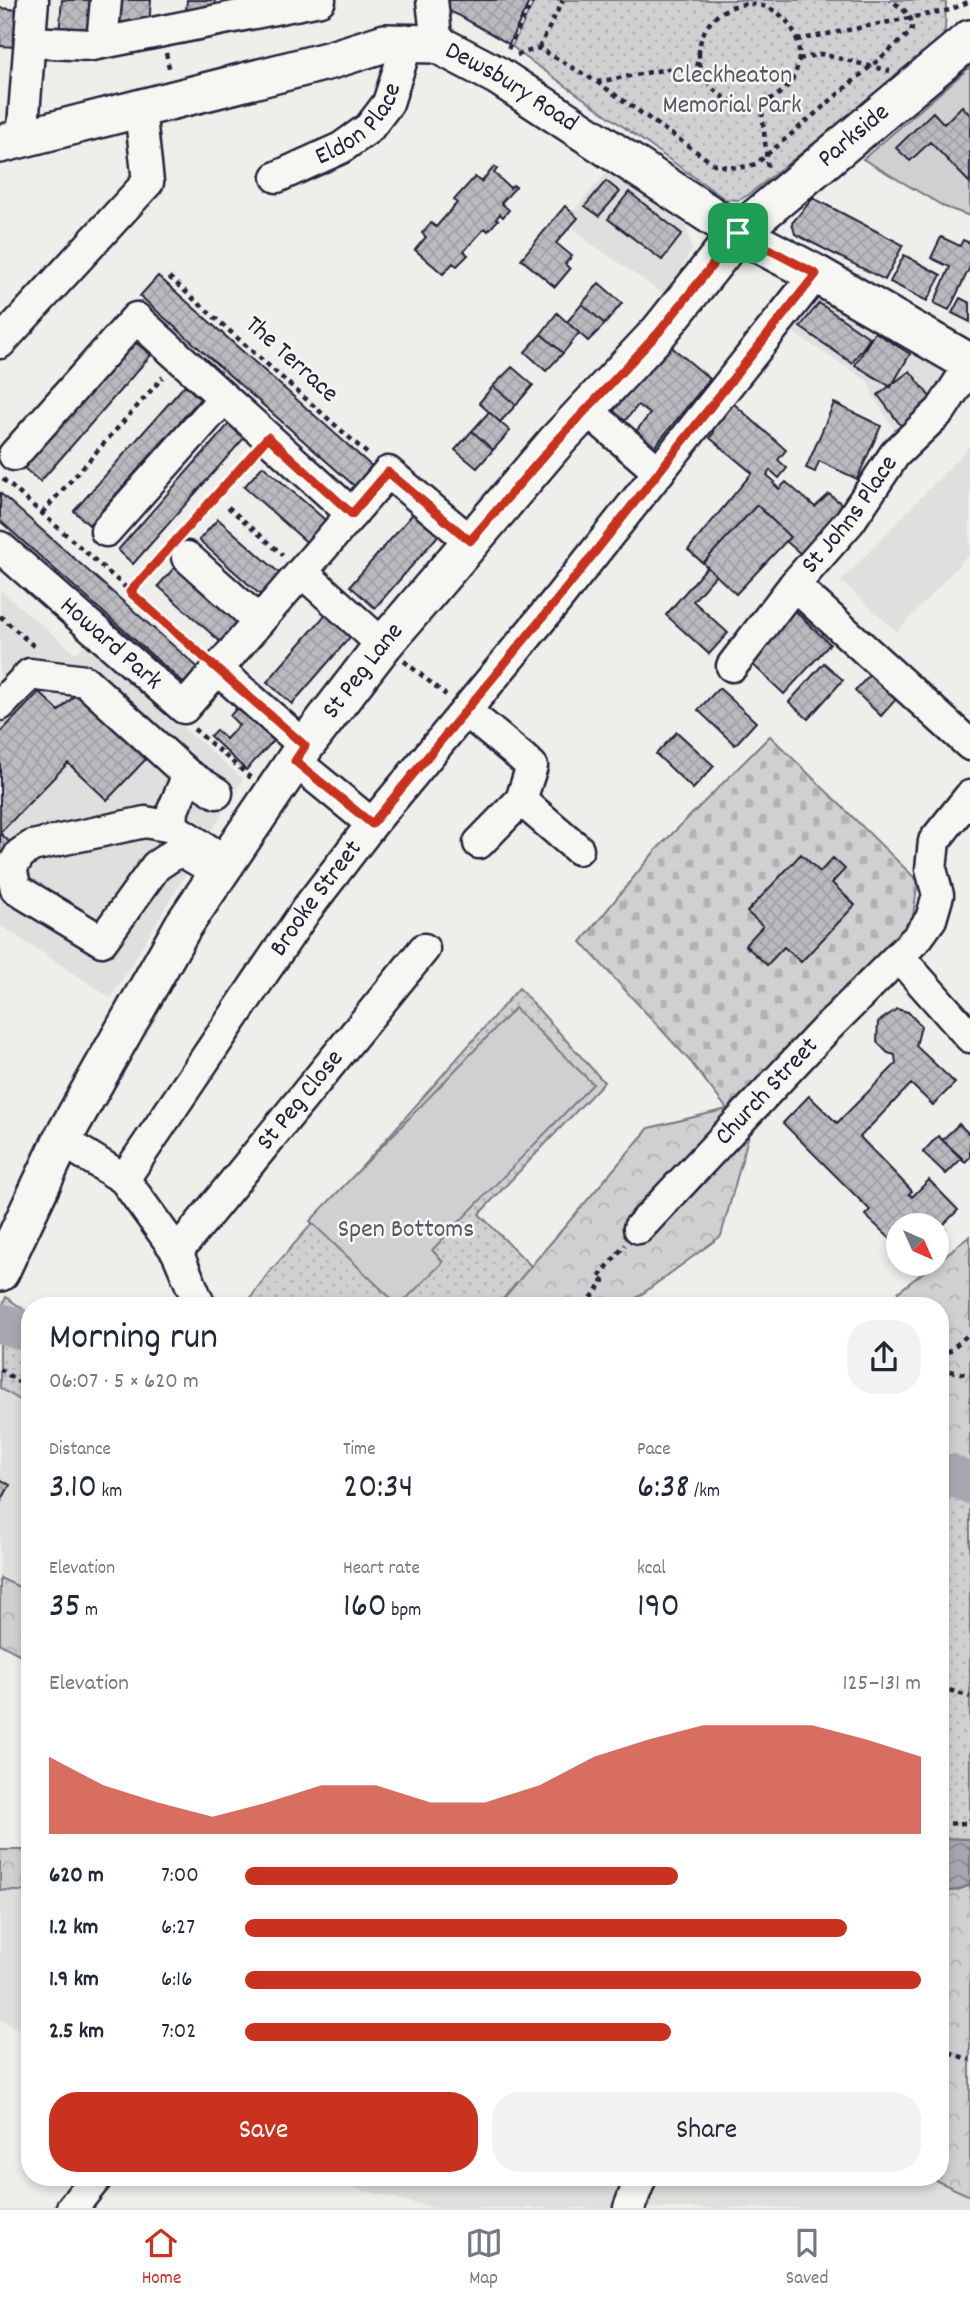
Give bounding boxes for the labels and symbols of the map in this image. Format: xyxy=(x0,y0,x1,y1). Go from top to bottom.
street label: Dewsbury Road xyxy=(438,33,585,142)
park label: Cleckheaton Memorial Park xyxy=(662,58,802,125)
street label: Eldon Place xyxy=(309,78,412,176)
street label: Parkside xyxy=(810,95,898,177)
pin xyxy=(708,203,768,263)
street label: The Terrace xyxy=(236,308,346,412)
street label: St Johns Place xyxy=(793,448,907,583)
street label: Howard Park xyxy=(51,588,170,699)
street label: St Peg Lane xyxy=(314,615,413,727)
street label: Brooke Street xyxy=(261,832,372,964)
street label: Church Street xyxy=(707,1029,828,1154)
street label: St Peg Close xyxy=(248,1042,353,1159)
park label: Spen Bottoms xyxy=(338,1212,474,1249)
north arrow xyxy=(886,1213,948,1276)

